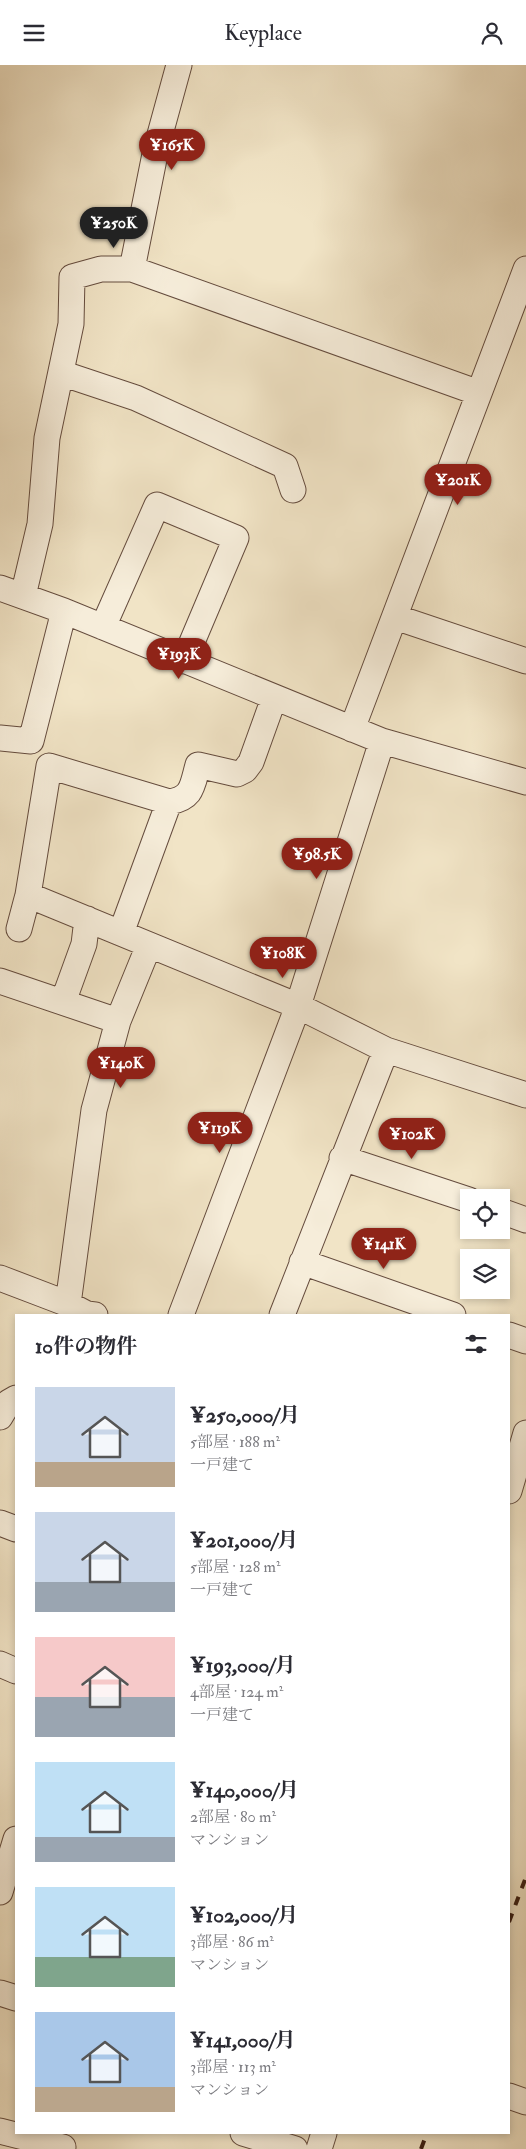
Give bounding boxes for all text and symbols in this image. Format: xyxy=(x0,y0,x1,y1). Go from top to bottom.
icon: menu xyxy=(20,19,48,47)
text: Keyplace xyxy=(224,19,302,47)
icon: person xyxy=(478,19,506,47)
pin: ¥165K xyxy=(137,129,207,171)
text: ¥165K xyxy=(150,135,194,155)
pin: ¥250K xyxy=(79,207,149,249)
text: ¥250K xyxy=(91,213,137,233)
pin: ¥201K xyxy=(423,463,493,506)
text: ¥201K xyxy=(435,470,481,490)
pin: ¥193K xyxy=(144,637,214,680)
text: ¥193K xyxy=(157,644,201,664)
pin: ¥98.5K xyxy=(276,837,358,880)
text: ¥98.5K xyxy=(293,844,341,864)
pin: ¥108K xyxy=(248,937,318,979)
text: ¥108K xyxy=(261,943,305,963)
pin: ¥140K xyxy=(86,1047,156,1089)
text: ¥140K xyxy=(98,1053,144,1073)
pin: ¥119K xyxy=(185,1111,255,1154)
pin: ¥102K xyxy=(377,1117,447,1160)
text: ¥119K xyxy=(199,1118,241,1138)
text: ¥102K xyxy=(389,1124,435,1144)
map controls xyxy=(460,1189,510,1299)
button: locate xyxy=(460,1189,510,1239)
pin: ¥141K xyxy=(349,1227,419,1270)
text: ¥141K xyxy=(362,1234,406,1254)
button: layers xyxy=(460,1249,510,1299)
icon: filters xyxy=(462,1330,490,1358)
text: 10件の物件 xyxy=(35,1333,137,1360)
text: ¥250,000/月 xyxy=(190,1402,300,1429)
icon: home xyxy=(75,1407,135,1467)
text: 5部屋 · 188 m² xyxy=(190,1432,280,1452)
text: 一戸建て xyxy=(190,1455,254,1475)
text: ¥201,000/月 xyxy=(190,1527,298,1554)
icon: home xyxy=(75,1532,135,1592)
text: 5部屋 · 128 m² xyxy=(190,1557,281,1577)
text: 一戸建て xyxy=(190,1580,254,1600)
text: ¥193,000/月 xyxy=(190,1652,296,1679)
icon: home xyxy=(75,1657,135,1717)
text: 4部屋 · 124 m² xyxy=(190,1682,283,1702)
text: 一戸建て xyxy=(190,1705,254,1725)
text: ¥140,000/月 xyxy=(190,1777,299,1804)
icon: home xyxy=(75,1782,135,1842)
text: 2部屋 · 80 m² xyxy=(190,1807,276,1827)
text: マンション xyxy=(190,1830,269,1850)
text: ¥102,000/月 xyxy=(190,1902,298,1929)
icon: home xyxy=(75,1907,135,1967)
text: 3部屋 · 86 m² xyxy=(190,1932,274,1952)
text: マンション xyxy=(190,1955,269,1975)
text: ¥141,000/月 xyxy=(190,2027,296,2054)
icon: home xyxy=(75,2032,135,2092)
text: 3部屋 · 113 m² xyxy=(190,2057,276,2077)
text: マンション xyxy=(190,2080,269,2100)

